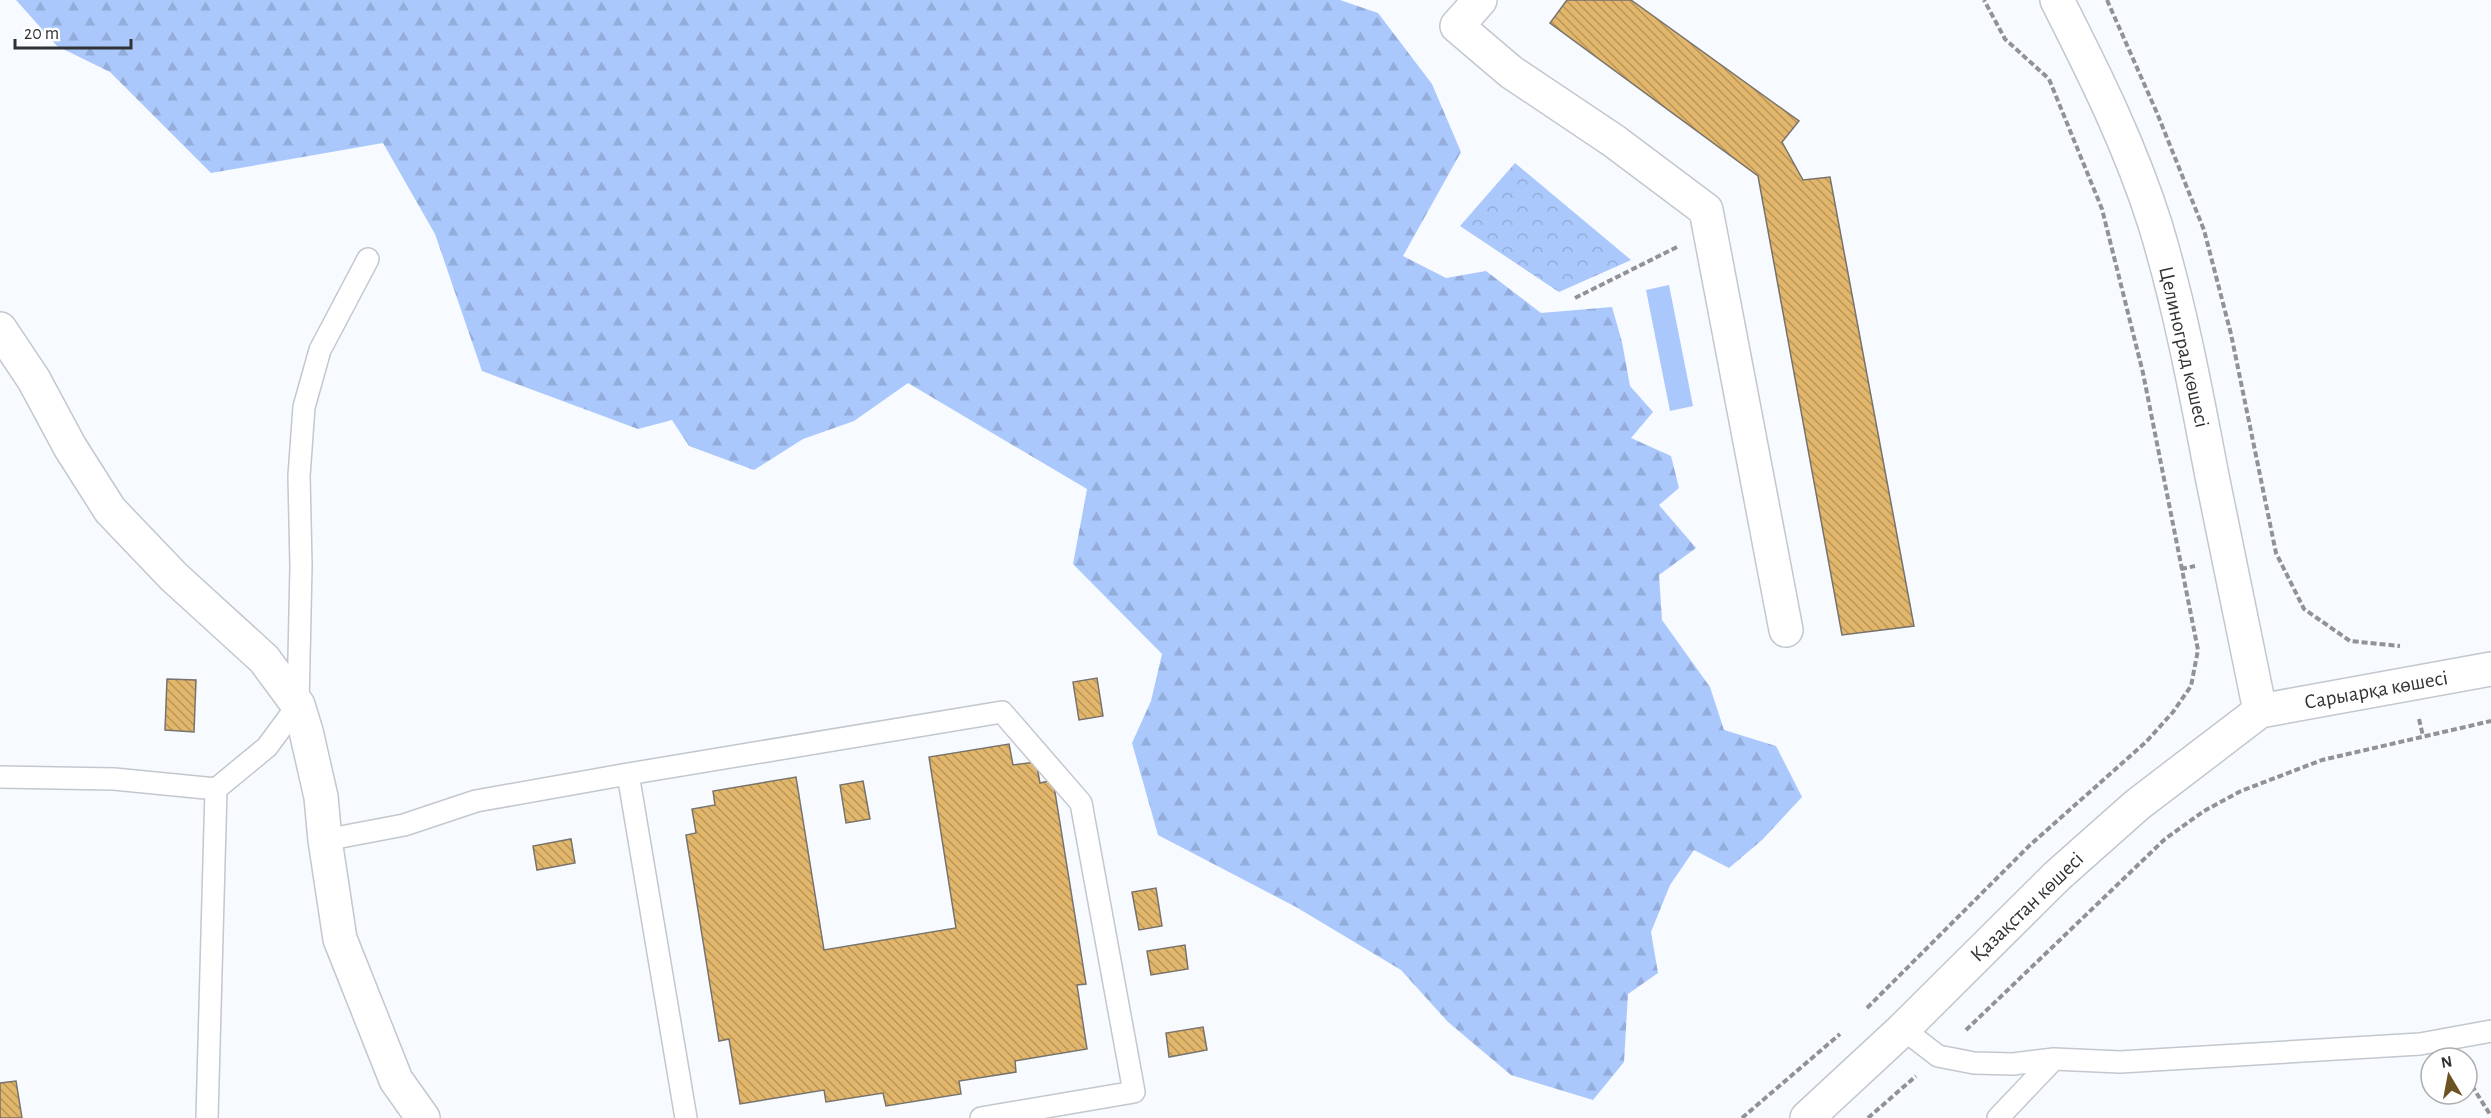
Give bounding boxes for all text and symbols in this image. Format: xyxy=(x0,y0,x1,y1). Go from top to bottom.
scale bar xyxy=(15,12,130,50)
text: 20 m xyxy=(24,25,59,43)
street label: Целиноград көшесі xyxy=(2155,264,2213,430)
street label: Сарыарқа көшесі xyxy=(2303,667,2449,713)
street label: Қазақстан көшесі xyxy=(1967,848,2087,966)
north arrow xyxy=(2419,1046,2479,1106)
text: N xyxy=(2440,1053,2453,1071)

